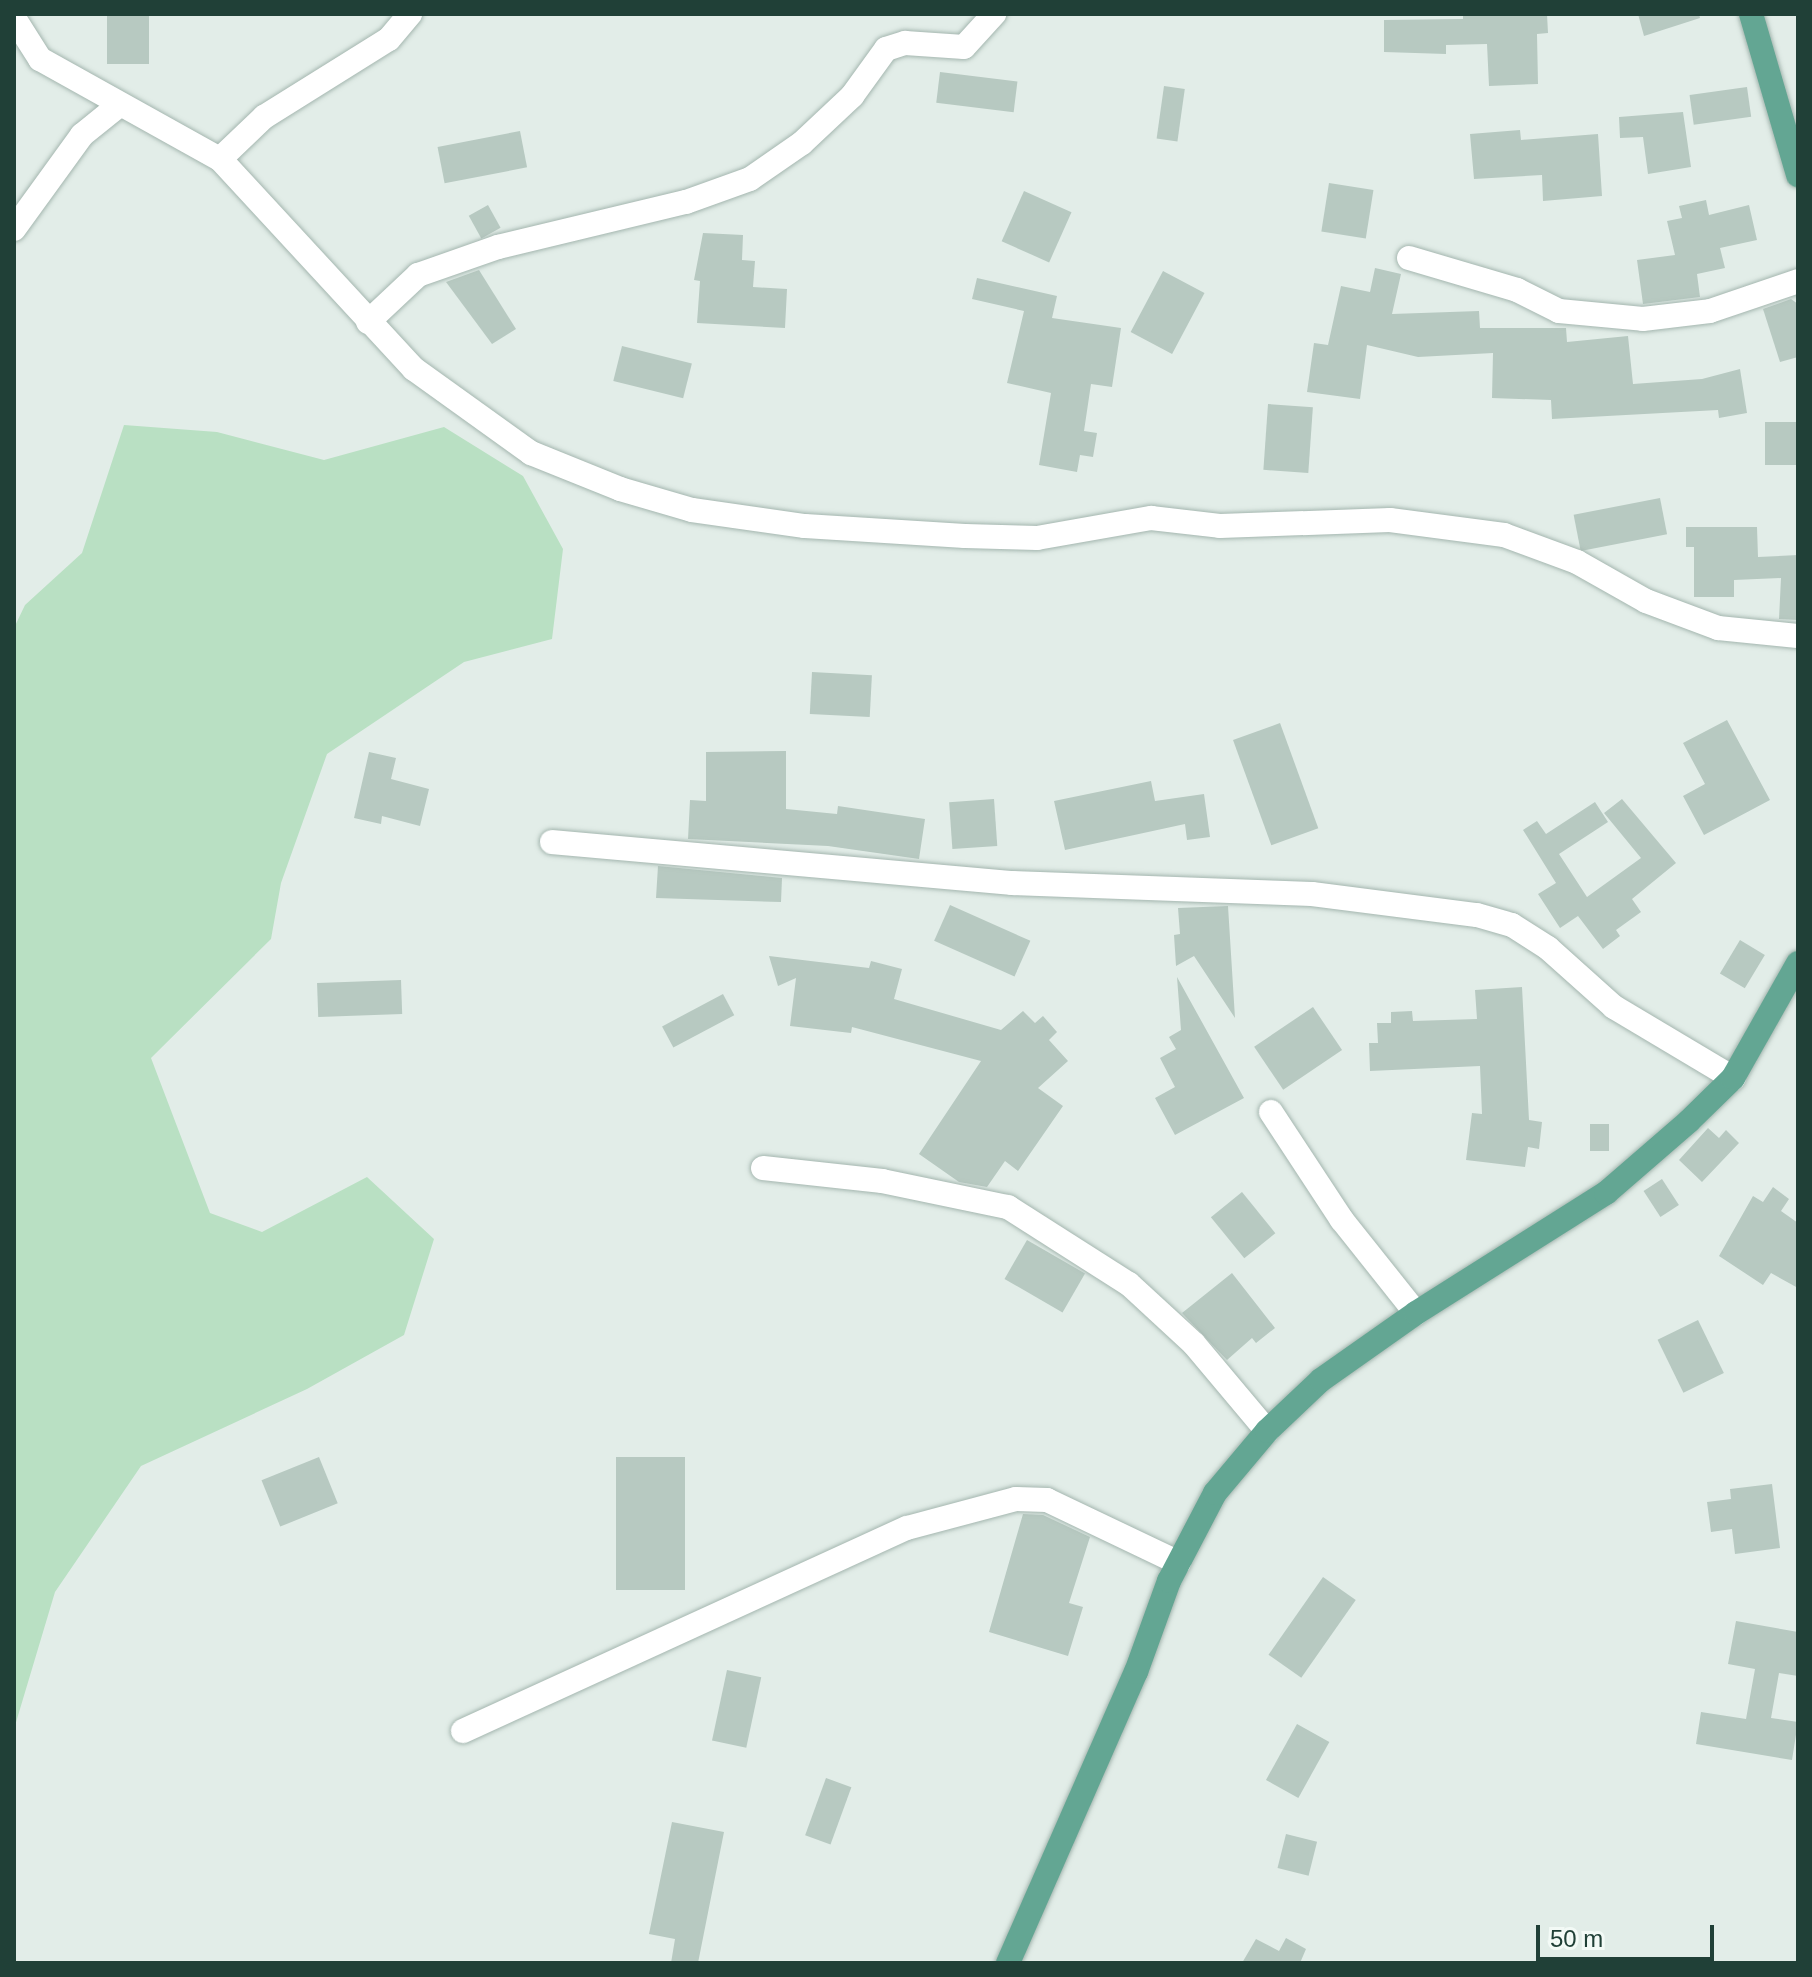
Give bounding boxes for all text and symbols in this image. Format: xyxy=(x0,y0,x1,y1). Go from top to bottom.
scale bar xyxy=(1540,1909,1718,1959)
text: 50 m xyxy=(1550,1925,1603,1952)

